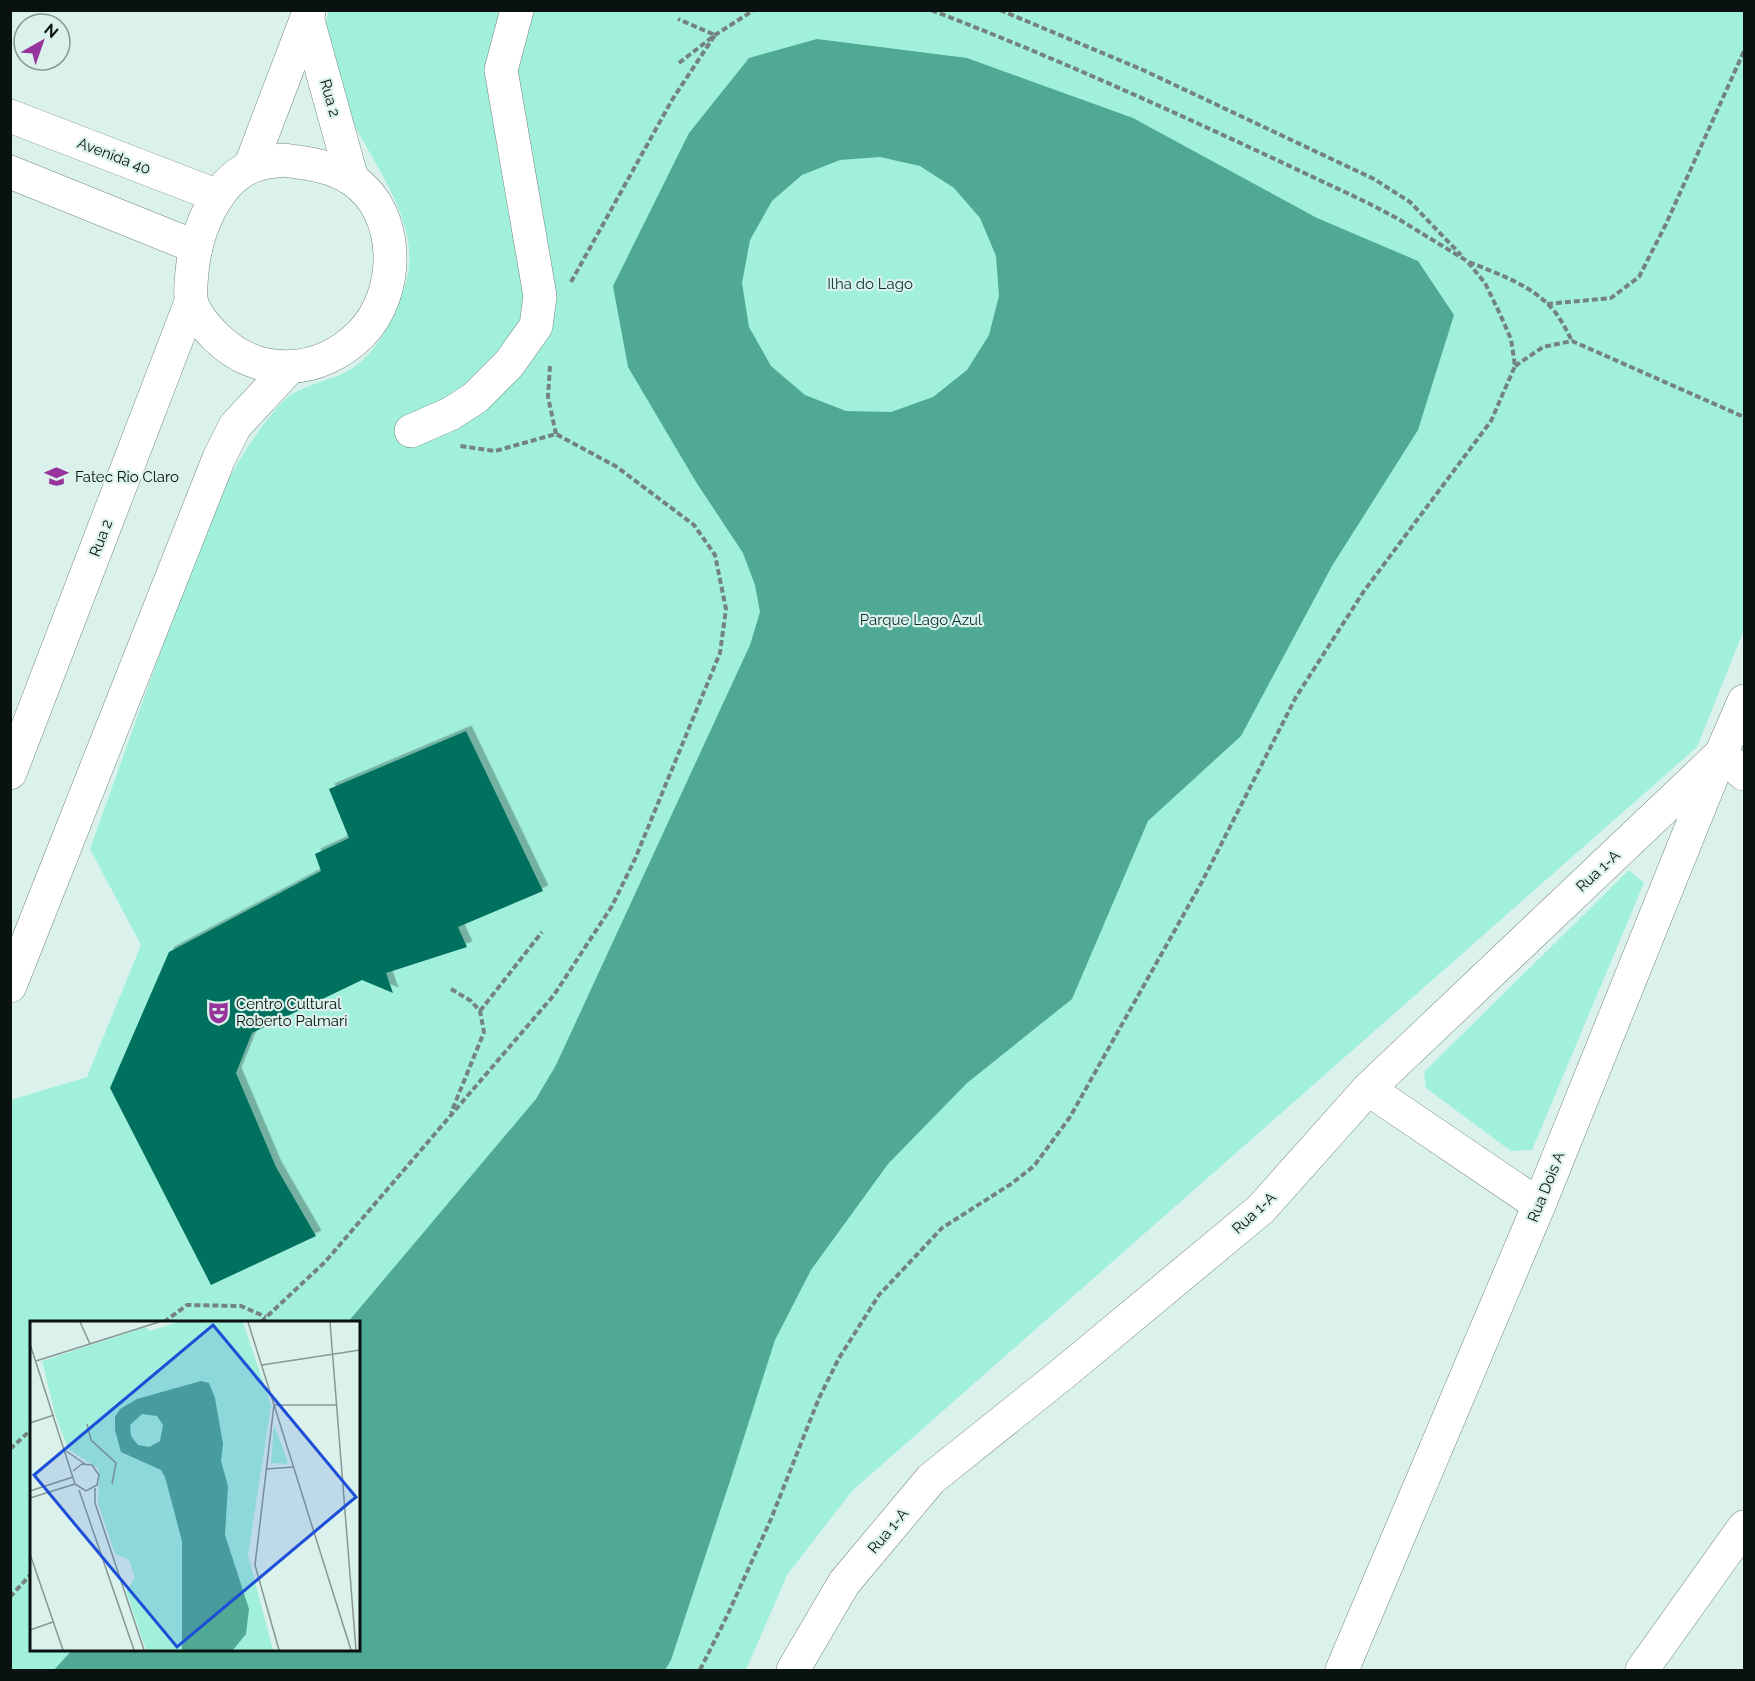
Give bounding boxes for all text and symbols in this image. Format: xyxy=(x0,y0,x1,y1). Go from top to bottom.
north arrow xyxy=(12,12,72,72)
text: N xyxy=(41,20,62,42)
street label: Rua 2 xyxy=(316,77,344,119)
street label: Avenida 40 xyxy=(75,134,153,178)
park label: Ilha do Lago xyxy=(827,275,913,293)
school or university icon: Fatec Rio Claro xyxy=(44,464,70,490)
place label: Fatec Rio Claro xyxy=(75,468,179,486)
street label: Rua 2 xyxy=(86,517,116,559)
park label: Parque Lago Azul xyxy=(860,611,983,629)
street label: Rua 1-A xyxy=(1572,846,1624,896)
place label: Centro Cultural Roberto Palmari xyxy=(236,995,347,1030)
theatre icon: Centro Cultural Roberto Palmari xyxy=(205,1000,231,1026)
street label: Rua Dois A xyxy=(1524,1149,1568,1225)
street label: Rua 1-A xyxy=(1228,1188,1280,1238)
inset map xyxy=(30,1321,360,1651)
street label: Rua 1-A xyxy=(864,1505,912,1557)

